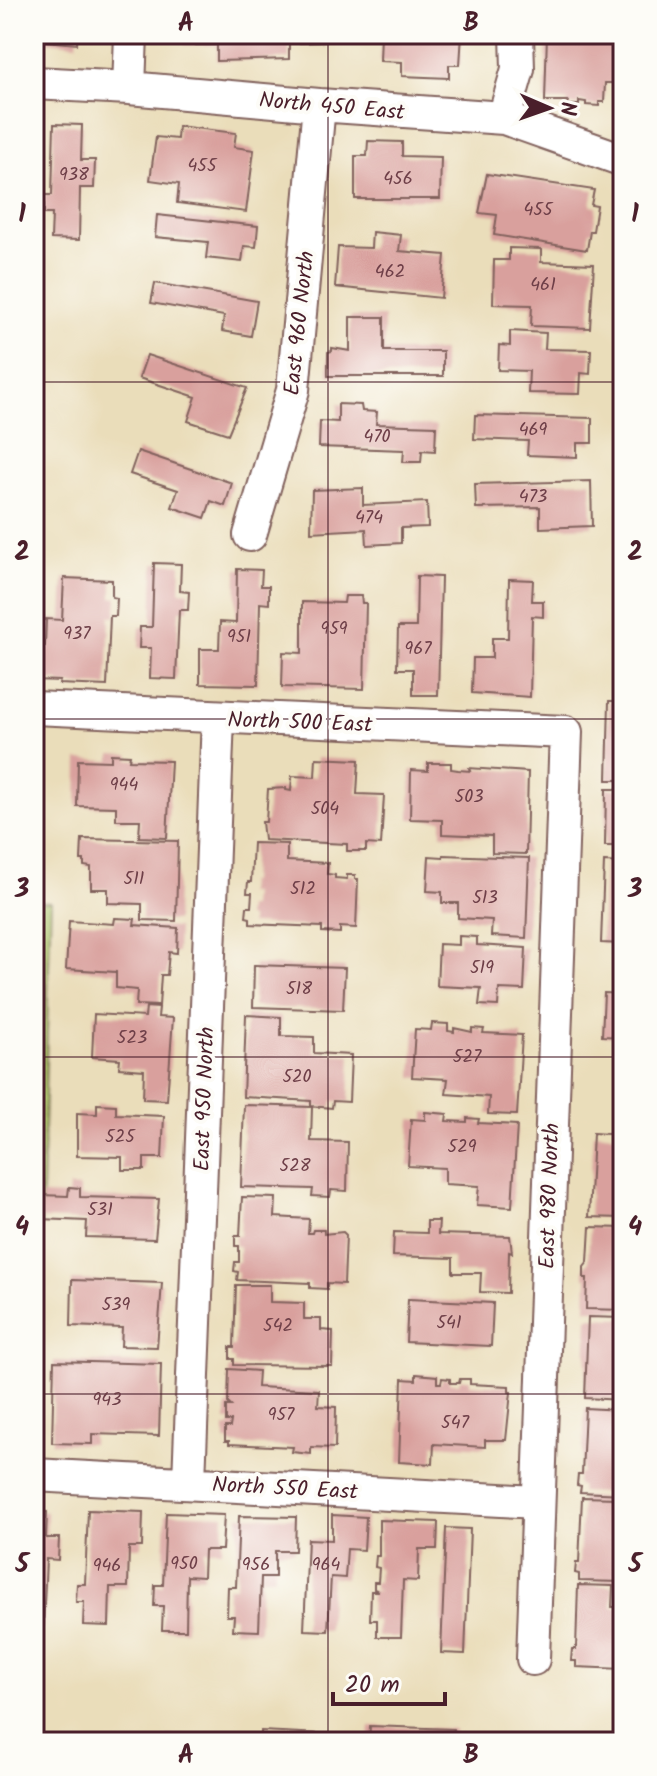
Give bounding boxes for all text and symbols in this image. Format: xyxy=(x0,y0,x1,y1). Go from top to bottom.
text: A xyxy=(178,3,194,45)
text: B xyxy=(463,3,479,45)
north arrow xyxy=(509,68,589,148)
street label: North 450 East xyxy=(257,84,407,131)
text: N xyxy=(549,101,584,116)
house number: 455 xyxy=(187,152,218,181)
house number: 938 xyxy=(59,161,89,190)
house number: 456 xyxy=(383,165,413,194)
text: 1 xyxy=(18,194,26,236)
text: 1 xyxy=(631,194,639,236)
house number: 455 xyxy=(523,196,554,225)
street label: East 960 North xyxy=(275,249,325,397)
house number: 462 xyxy=(375,258,405,287)
house number: 461 xyxy=(530,271,556,300)
house number: 469 xyxy=(519,416,548,445)
house number: 470 xyxy=(363,423,391,452)
house number: 473 xyxy=(519,483,547,512)
house number: 474 xyxy=(355,504,383,533)
text: 2 xyxy=(14,532,30,574)
text: 2 xyxy=(627,532,643,574)
house number: 959 xyxy=(320,615,348,644)
house number: 937 xyxy=(63,620,91,649)
house number: 951 xyxy=(227,623,251,652)
house number: 967 xyxy=(404,635,432,664)
street label: North 500 East xyxy=(227,703,373,744)
house number: 944 xyxy=(110,771,138,800)
house number: 503 xyxy=(455,783,483,812)
house number: 504 xyxy=(311,795,339,824)
house number: 511 xyxy=(124,865,144,894)
text: 3 xyxy=(14,869,29,911)
text: 3 xyxy=(627,869,642,911)
house number: 512 xyxy=(290,875,316,904)
house number: 513 xyxy=(472,884,498,913)
house number: 519 xyxy=(470,954,494,983)
house number: 518 xyxy=(286,975,312,1004)
house number: 523 xyxy=(117,1024,147,1053)
street label: East 950 North xyxy=(185,1026,226,1172)
house number: 527 xyxy=(453,1043,482,1072)
house number: 520 xyxy=(282,1063,312,1092)
street label: East 980 North xyxy=(530,1122,571,1270)
house number: 525 xyxy=(105,1123,136,1152)
house number: 529 xyxy=(448,1133,477,1162)
house number: 528 xyxy=(280,1152,311,1181)
house number: 531 xyxy=(87,1196,113,1225)
text: 4 xyxy=(15,1207,29,1249)
text: 4 xyxy=(628,1207,642,1249)
house number: 539 xyxy=(102,1291,131,1320)
house number: 541 xyxy=(436,1309,462,1338)
house number: 542 xyxy=(263,1312,293,1341)
house number: 943 xyxy=(93,1386,121,1415)
house number: 957 xyxy=(268,1401,295,1430)
house number: 547 xyxy=(441,1409,470,1438)
street label: North 550 East xyxy=(211,1468,359,1511)
text: 5 xyxy=(14,1544,30,1586)
text: 5 xyxy=(627,1544,643,1586)
house number: 950 xyxy=(170,1550,198,1579)
house number: 956 xyxy=(242,1551,270,1580)
house number: 964 xyxy=(312,1551,340,1580)
house number: 946 xyxy=(93,1552,121,1581)
scale bar xyxy=(333,1656,445,1706)
text: 20 m xyxy=(345,1666,400,1705)
text: A xyxy=(178,1735,194,1776)
text: B xyxy=(463,1735,479,1776)

